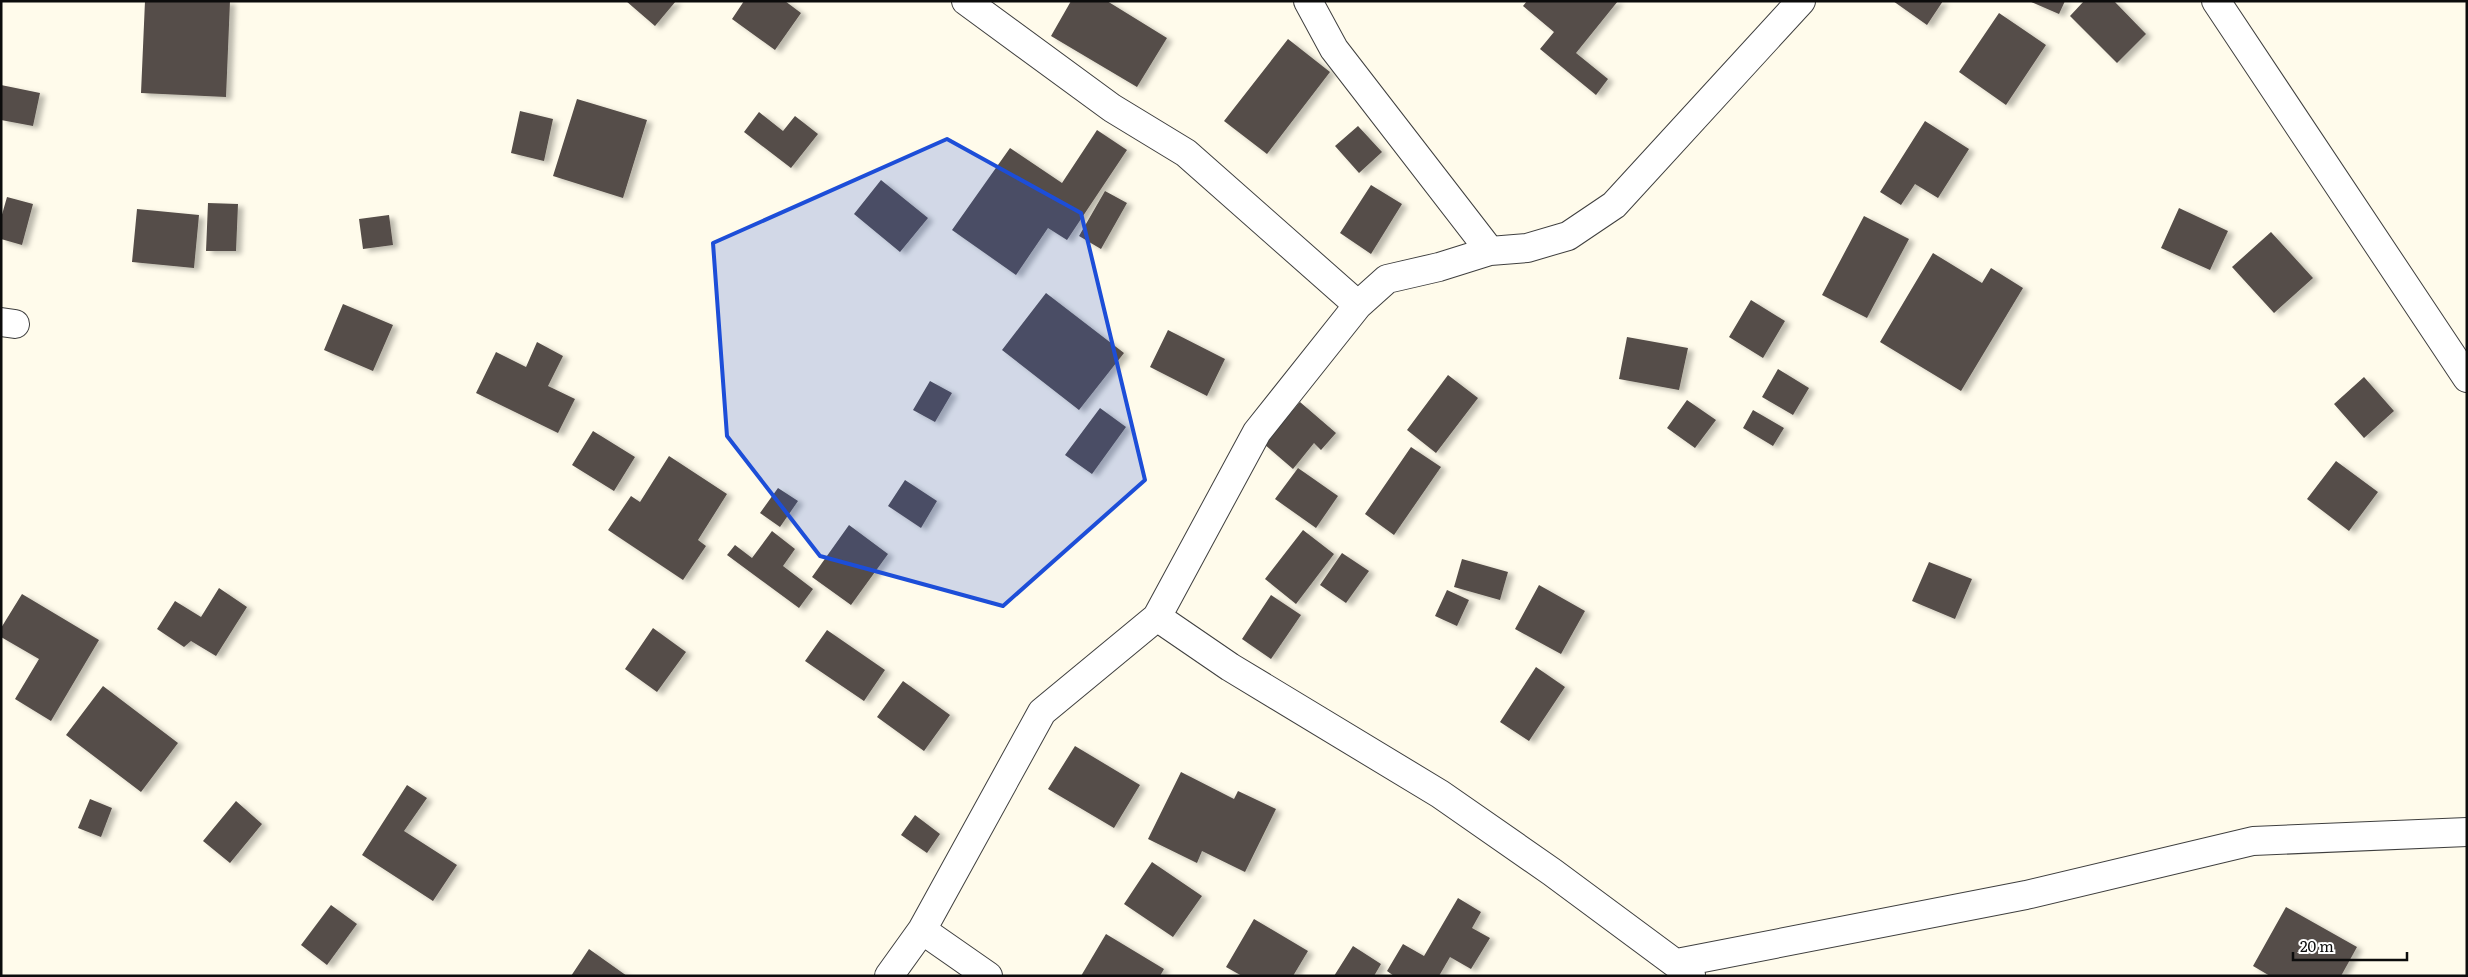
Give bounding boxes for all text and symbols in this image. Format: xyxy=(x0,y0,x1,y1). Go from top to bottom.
scale bar xyxy=(2293,930,2407,962)
text: 20 m xyxy=(2300,934,2334,957)

